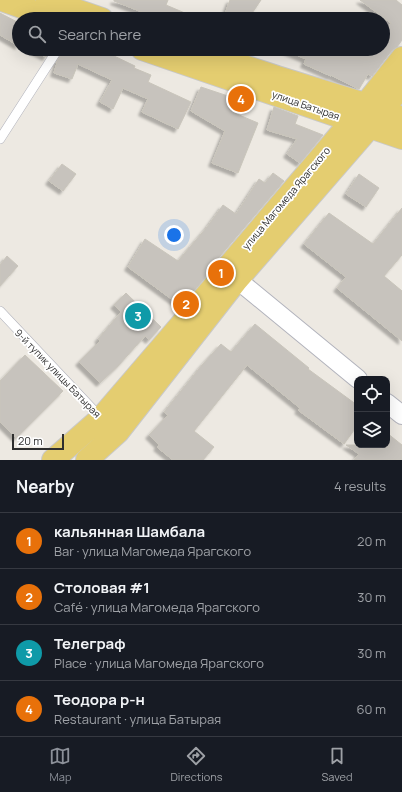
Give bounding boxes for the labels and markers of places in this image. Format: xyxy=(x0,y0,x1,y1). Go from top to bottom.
pin: 4 xyxy=(228,84,254,114)
pin: 1 xyxy=(208,258,234,288)
pin: 2 xyxy=(173,289,199,319)
pin: 3 xyxy=(125,301,151,331)

